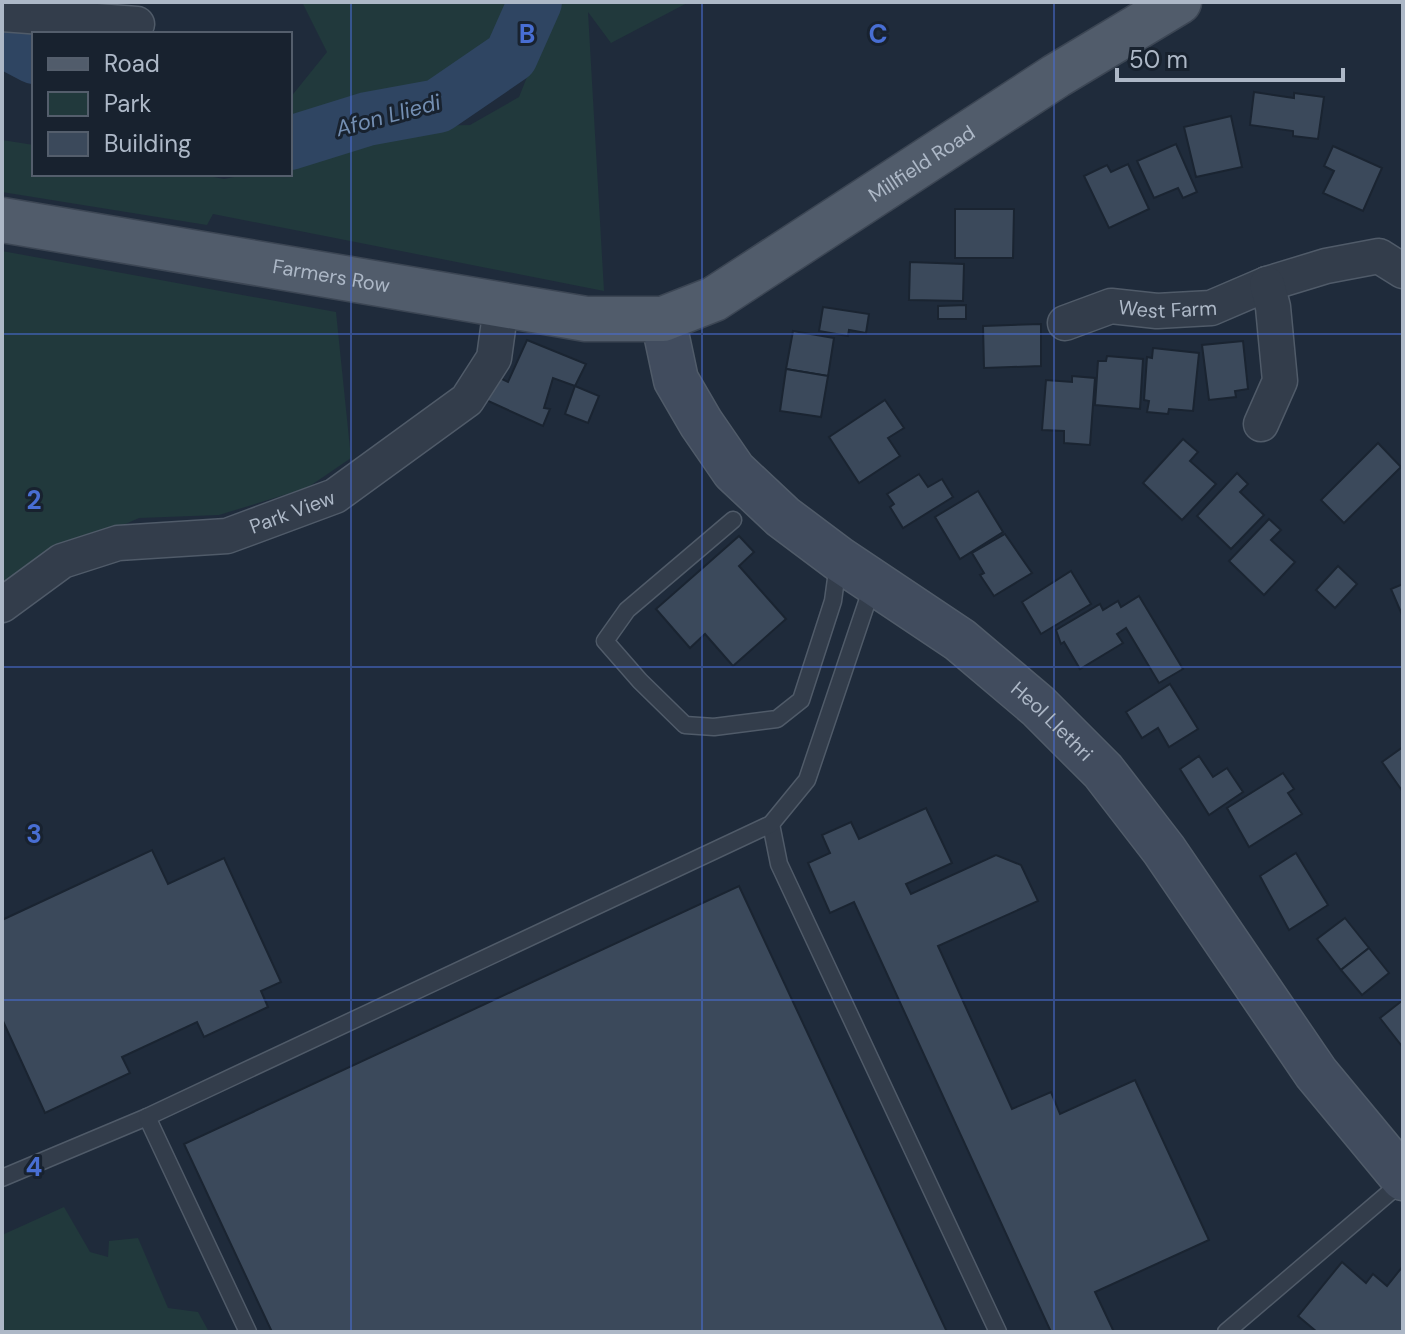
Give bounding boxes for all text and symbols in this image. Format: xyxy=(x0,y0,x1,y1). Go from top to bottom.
text: B xyxy=(519,17,535,51)
text: C xyxy=(868,17,888,51)
legend xyxy=(32,32,292,176)
scale bar xyxy=(1117,32,1343,82)
text: 50 m xyxy=(1129,44,1188,75)
text: Road xyxy=(104,48,160,79)
water label: Afon Lliedi xyxy=(332,87,444,144)
text: Park xyxy=(104,88,151,119)
street label: Millfield Road xyxy=(863,119,980,208)
text: Building xyxy=(104,128,191,159)
street label: Farmers Row xyxy=(271,253,392,299)
street label: West Farm xyxy=(1117,294,1218,324)
text: 2 xyxy=(26,483,42,517)
street label: Park View xyxy=(246,484,339,540)
street label: Heol Llethri xyxy=(1006,676,1099,767)
text: 3 xyxy=(26,817,42,851)
text: 4 xyxy=(26,1150,42,1184)

